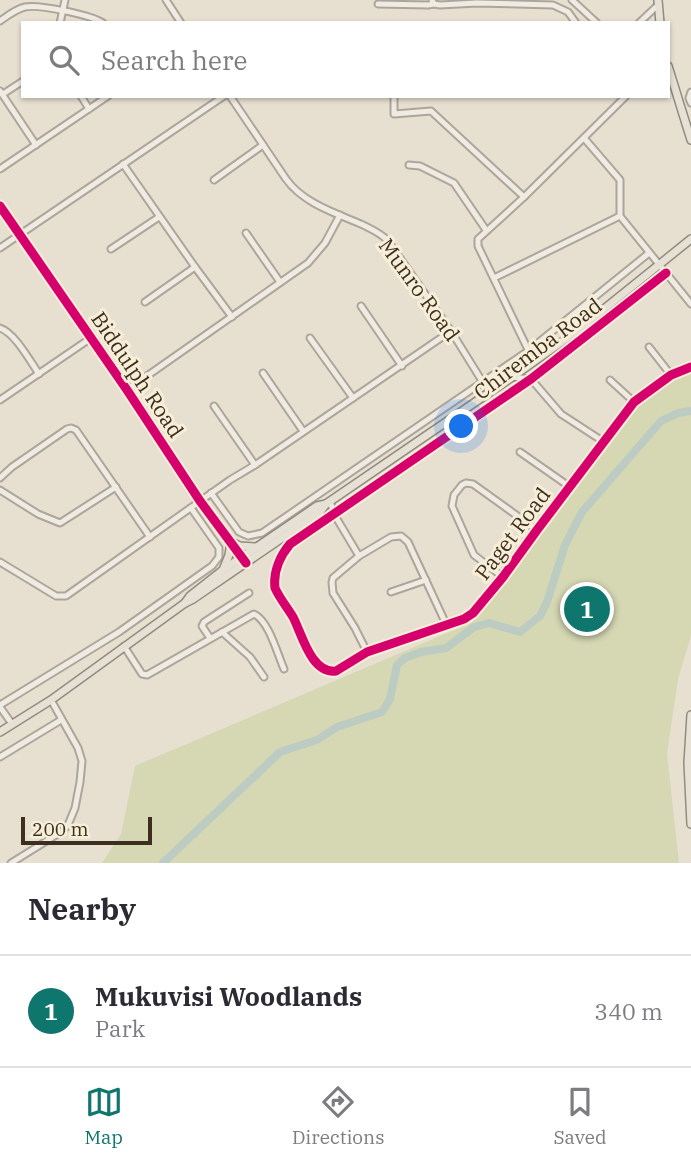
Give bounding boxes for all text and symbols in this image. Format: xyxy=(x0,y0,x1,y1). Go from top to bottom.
search box xyxy=(21,21,670,98)
icon: search xyxy=(45,41,83,79)
text: Search here xyxy=(101,43,247,77)
street label: Munro Road xyxy=(373,232,467,347)
street label: Chiremba Road xyxy=(468,291,607,405)
street label: Biddulph Road xyxy=(85,306,191,443)
your location xyxy=(444,409,478,443)
street label: Paget Road xyxy=(468,481,556,585)
pin: 1 xyxy=(564,583,610,635)
scale bar xyxy=(21,814,152,846)
text: 200 m xyxy=(32,817,89,841)
text: Nearby xyxy=(28,889,136,928)
text: Mukuvisi Woodlands xyxy=(95,979,362,1013)
text: 1 xyxy=(44,996,58,1026)
text: 340 m xyxy=(594,996,663,1026)
text: Park xyxy=(95,1013,145,1043)
tab: Map xyxy=(84,1083,123,1149)
tab: Directions xyxy=(292,1083,385,1149)
tab: Saved xyxy=(553,1083,607,1149)

